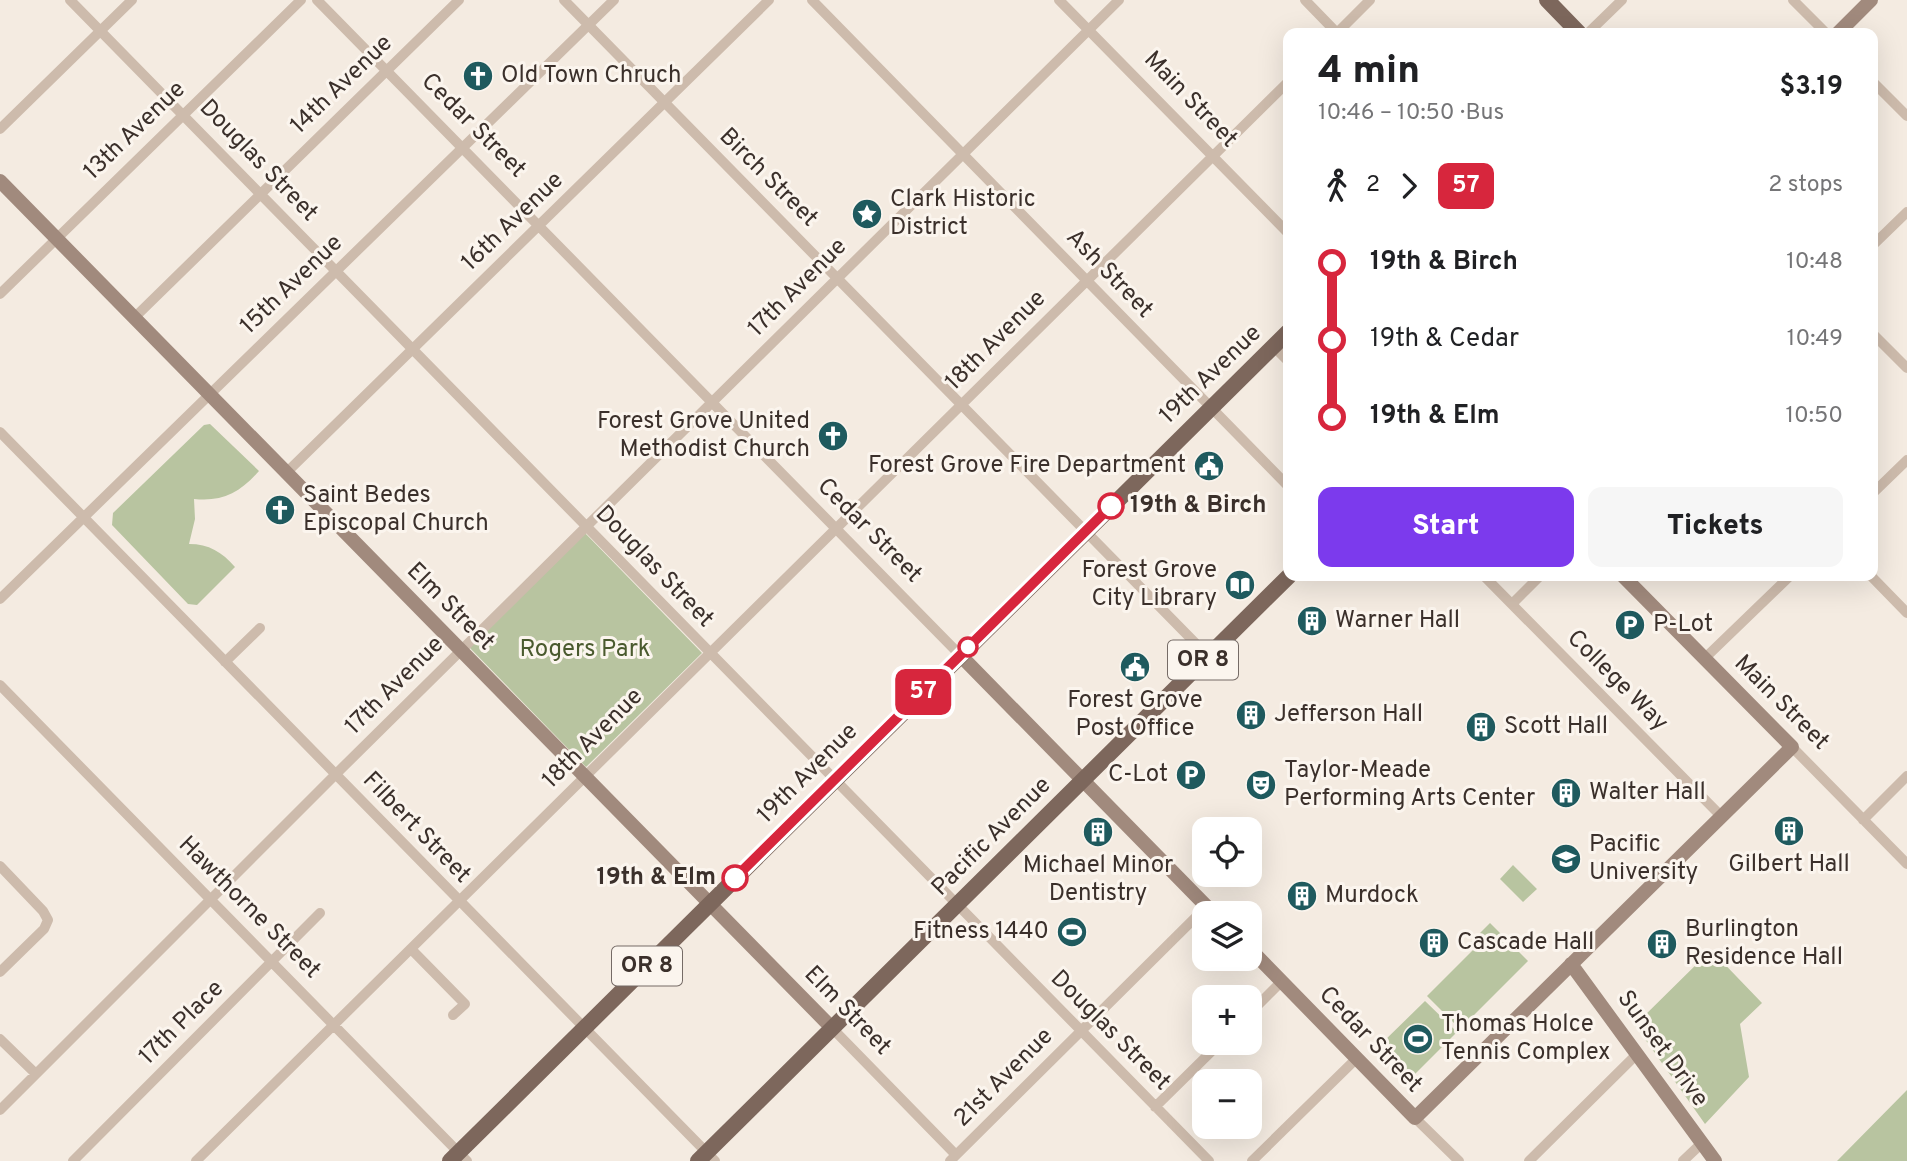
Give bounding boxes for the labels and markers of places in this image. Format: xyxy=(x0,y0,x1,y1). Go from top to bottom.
church icon: Old Town Chruch xyxy=(461,59,495,93)
place label: Old Town Chruch xyxy=(501,61,682,91)
place label: Clark Historic District xyxy=(890,185,1036,243)
place icon: Clark Historic District xyxy=(850,197,884,231)
place label: Forest Grove United Methodist Church xyxy=(597,407,810,465)
church icon: Forest Grove United Methodist Church xyxy=(816,419,850,453)
public building icon: Forest Grove Fire Department xyxy=(1192,449,1226,483)
place label: Forest Grove Fire Department xyxy=(868,451,1186,481)
place label: Saint Bedes Episcopal Church xyxy=(303,481,489,539)
place label: 19th & Birch xyxy=(1130,491,1267,521)
church icon: Saint Bedes Episcopal Church xyxy=(263,493,297,527)
marker: 19th & Birch xyxy=(1098,493,1124,519)
place label: Forest Grove City Library xyxy=(1081,556,1217,614)
library icon: Forest Grove City Library xyxy=(1223,568,1257,602)
building icon: Warner Hall xyxy=(1295,604,1329,638)
place label: Warner Hall xyxy=(1335,606,1460,636)
parking icon: P-Lot xyxy=(1613,608,1647,642)
place label: P-Lot xyxy=(1653,610,1713,640)
unlabelled marker xyxy=(958,637,978,657)
public building icon: Forest Grove Post Office xyxy=(1118,650,1152,684)
place label: Forest Grove Post Office xyxy=(1067,686,1203,744)
building icon: Jefferson Hall xyxy=(1234,698,1268,732)
place label: Jefferson Hall xyxy=(1274,700,1423,730)
building icon: Scott Hall xyxy=(1464,710,1498,744)
place label: Scott Hall xyxy=(1504,712,1608,742)
place label: Taylor-Meade Performing Arts Center xyxy=(1284,756,1535,814)
parking icon: C-Lot xyxy=(1174,758,1208,792)
place label: C-Lot xyxy=(1108,760,1168,790)
theatre icon: Taylor-Meade Performing Arts Center xyxy=(1244,768,1278,802)
building icon: Walter Hall xyxy=(1549,776,1583,810)
place label: Walter Hall xyxy=(1589,778,1706,808)
building icon: Gilbert Hall xyxy=(1772,814,1806,848)
building icon: Michael Minor Dentistry xyxy=(1081,815,1115,849)
place label: Pacific University xyxy=(1589,830,1698,888)
school or university icon: Pacific University xyxy=(1549,842,1583,876)
place label: Gilbert Hall xyxy=(1728,850,1850,880)
place label: Michael Minor Dentistry xyxy=(1023,851,1173,909)
place label: 19th & Elm xyxy=(596,863,716,893)
marker: 19th & Elm xyxy=(722,865,748,891)
building icon: Murdock xyxy=(1285,879,1319,913)
place label: Murdock xyxy=(1325,881,1419,911)
sports icon: Fitness 1440 xyxy=(1055,915,1089,949)
place label: Burlington Residence Hall xyxy=(1685,915,1843,973)
place label: Fitness 1440 xyxy=(913,917,1049,947)
building icon: Cascade Hall xyxy=(1417,926,1451,960)
building icon: Burlington Residence Hall xyxy=(1645,927,1679,961)
place label: Cascade Hall xyxy=(1457,928,1594,958)
place label: Thomas Holce Tennis Complex xyxy=(1441,1010,1610,1068)
sports icon: Thomas Holce Tennis Complex xyxy=(1401,1022,1435,1056)

